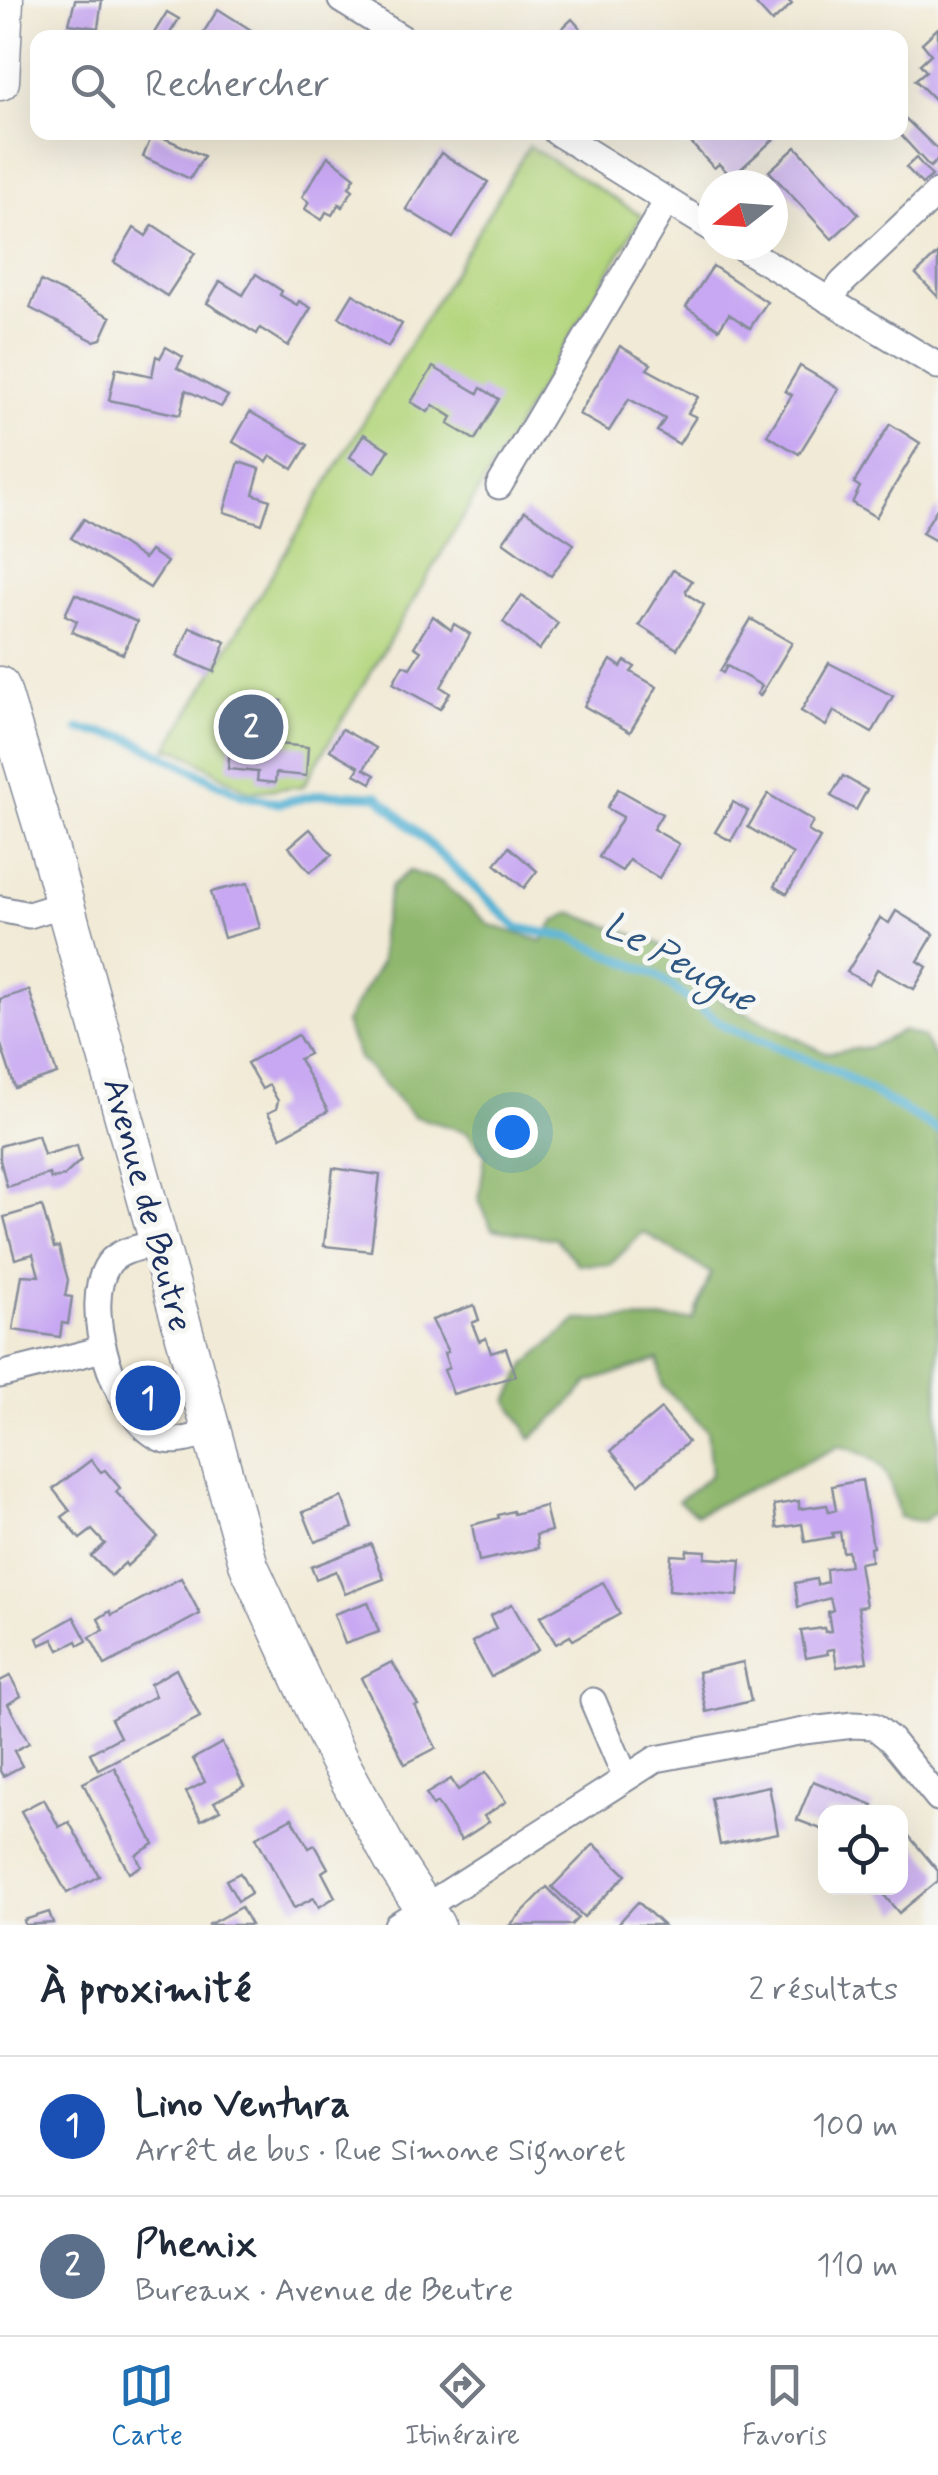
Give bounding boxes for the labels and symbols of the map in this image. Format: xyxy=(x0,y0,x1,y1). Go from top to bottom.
north arrow xyxy=(698,170,788,260)
pin: 2 xyxy=(218,690,284,764)
water label: Le Peugue xyxy=(593,901,765,1029)
street label: Avenue de Beutre xyxy=(91,1073,203,1337)
your location xyxy=(487,1107,538,1158)
pin: 1 xyxy=(116,1360,180,1436)

